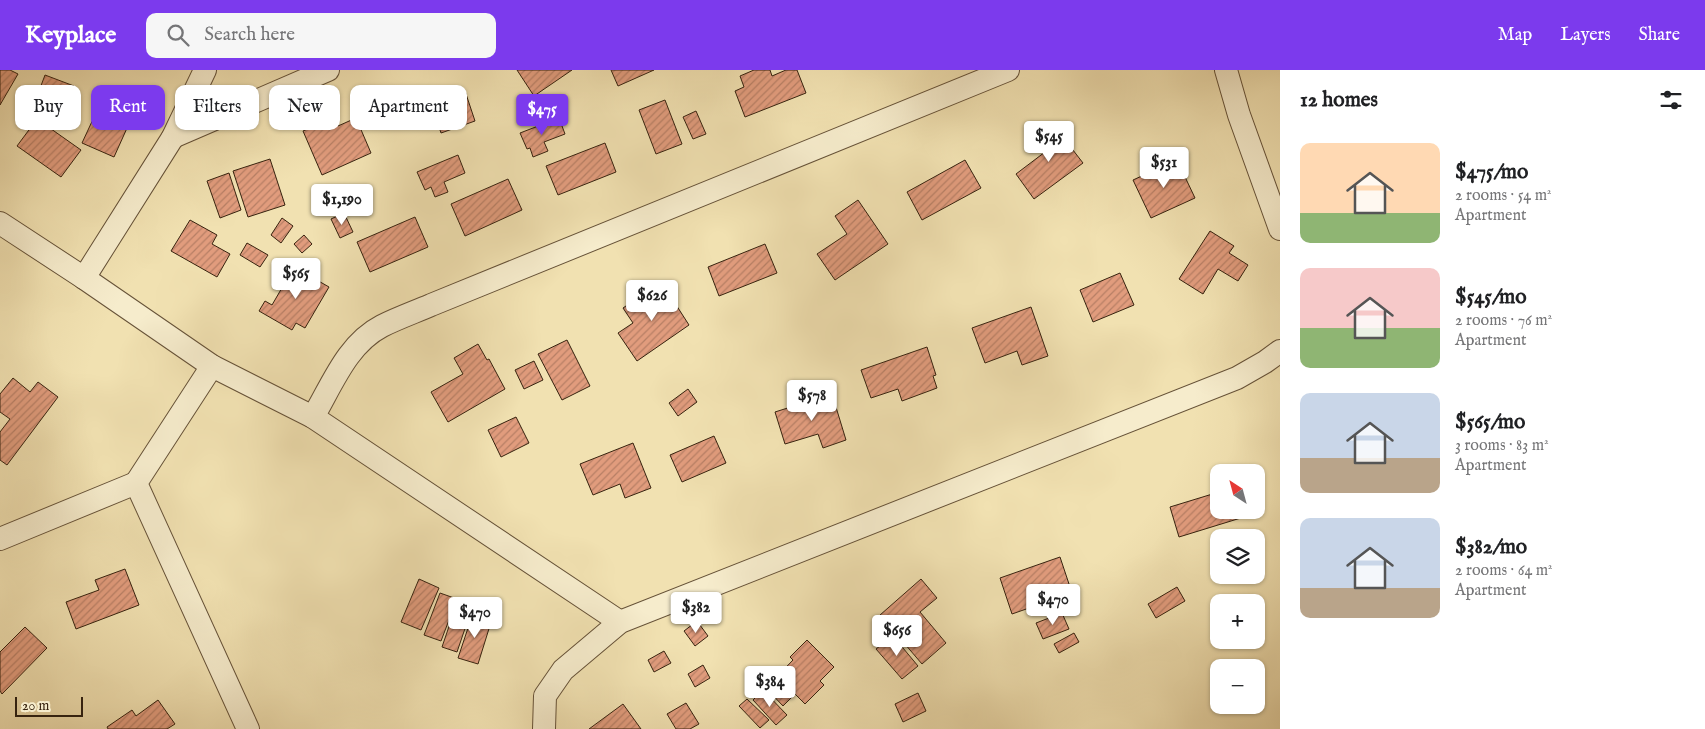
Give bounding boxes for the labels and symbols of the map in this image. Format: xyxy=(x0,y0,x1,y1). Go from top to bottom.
pin: $475 xyxy=(512,93,572,136)
pin: $545 xyxy=(1019,121,1079,163)
pin: $531 xyxy=(1134,146,1194,189)
pin: $1,190 xyxy=(301,184,383,226)
pin: $565 xyxy=(266,258,326,300)
pin: $626 xyxy=(622,280,682,322)
pin: $578 xyxy=(782,380,842,422)
north arrow xyxy=(1210,464,1265,519)
pin: $470 xyxy=(1023,584,1083,626)
pin: $382 xyxy=(666,592,726,634)
pin: $470 xyxy=(445,596,505,639)
pin: $656 xyxy=(867,614,927,657)
pin: $384 xyxy=(740,666,800,708)
scale bar xyxy=(15,694,82,717)

